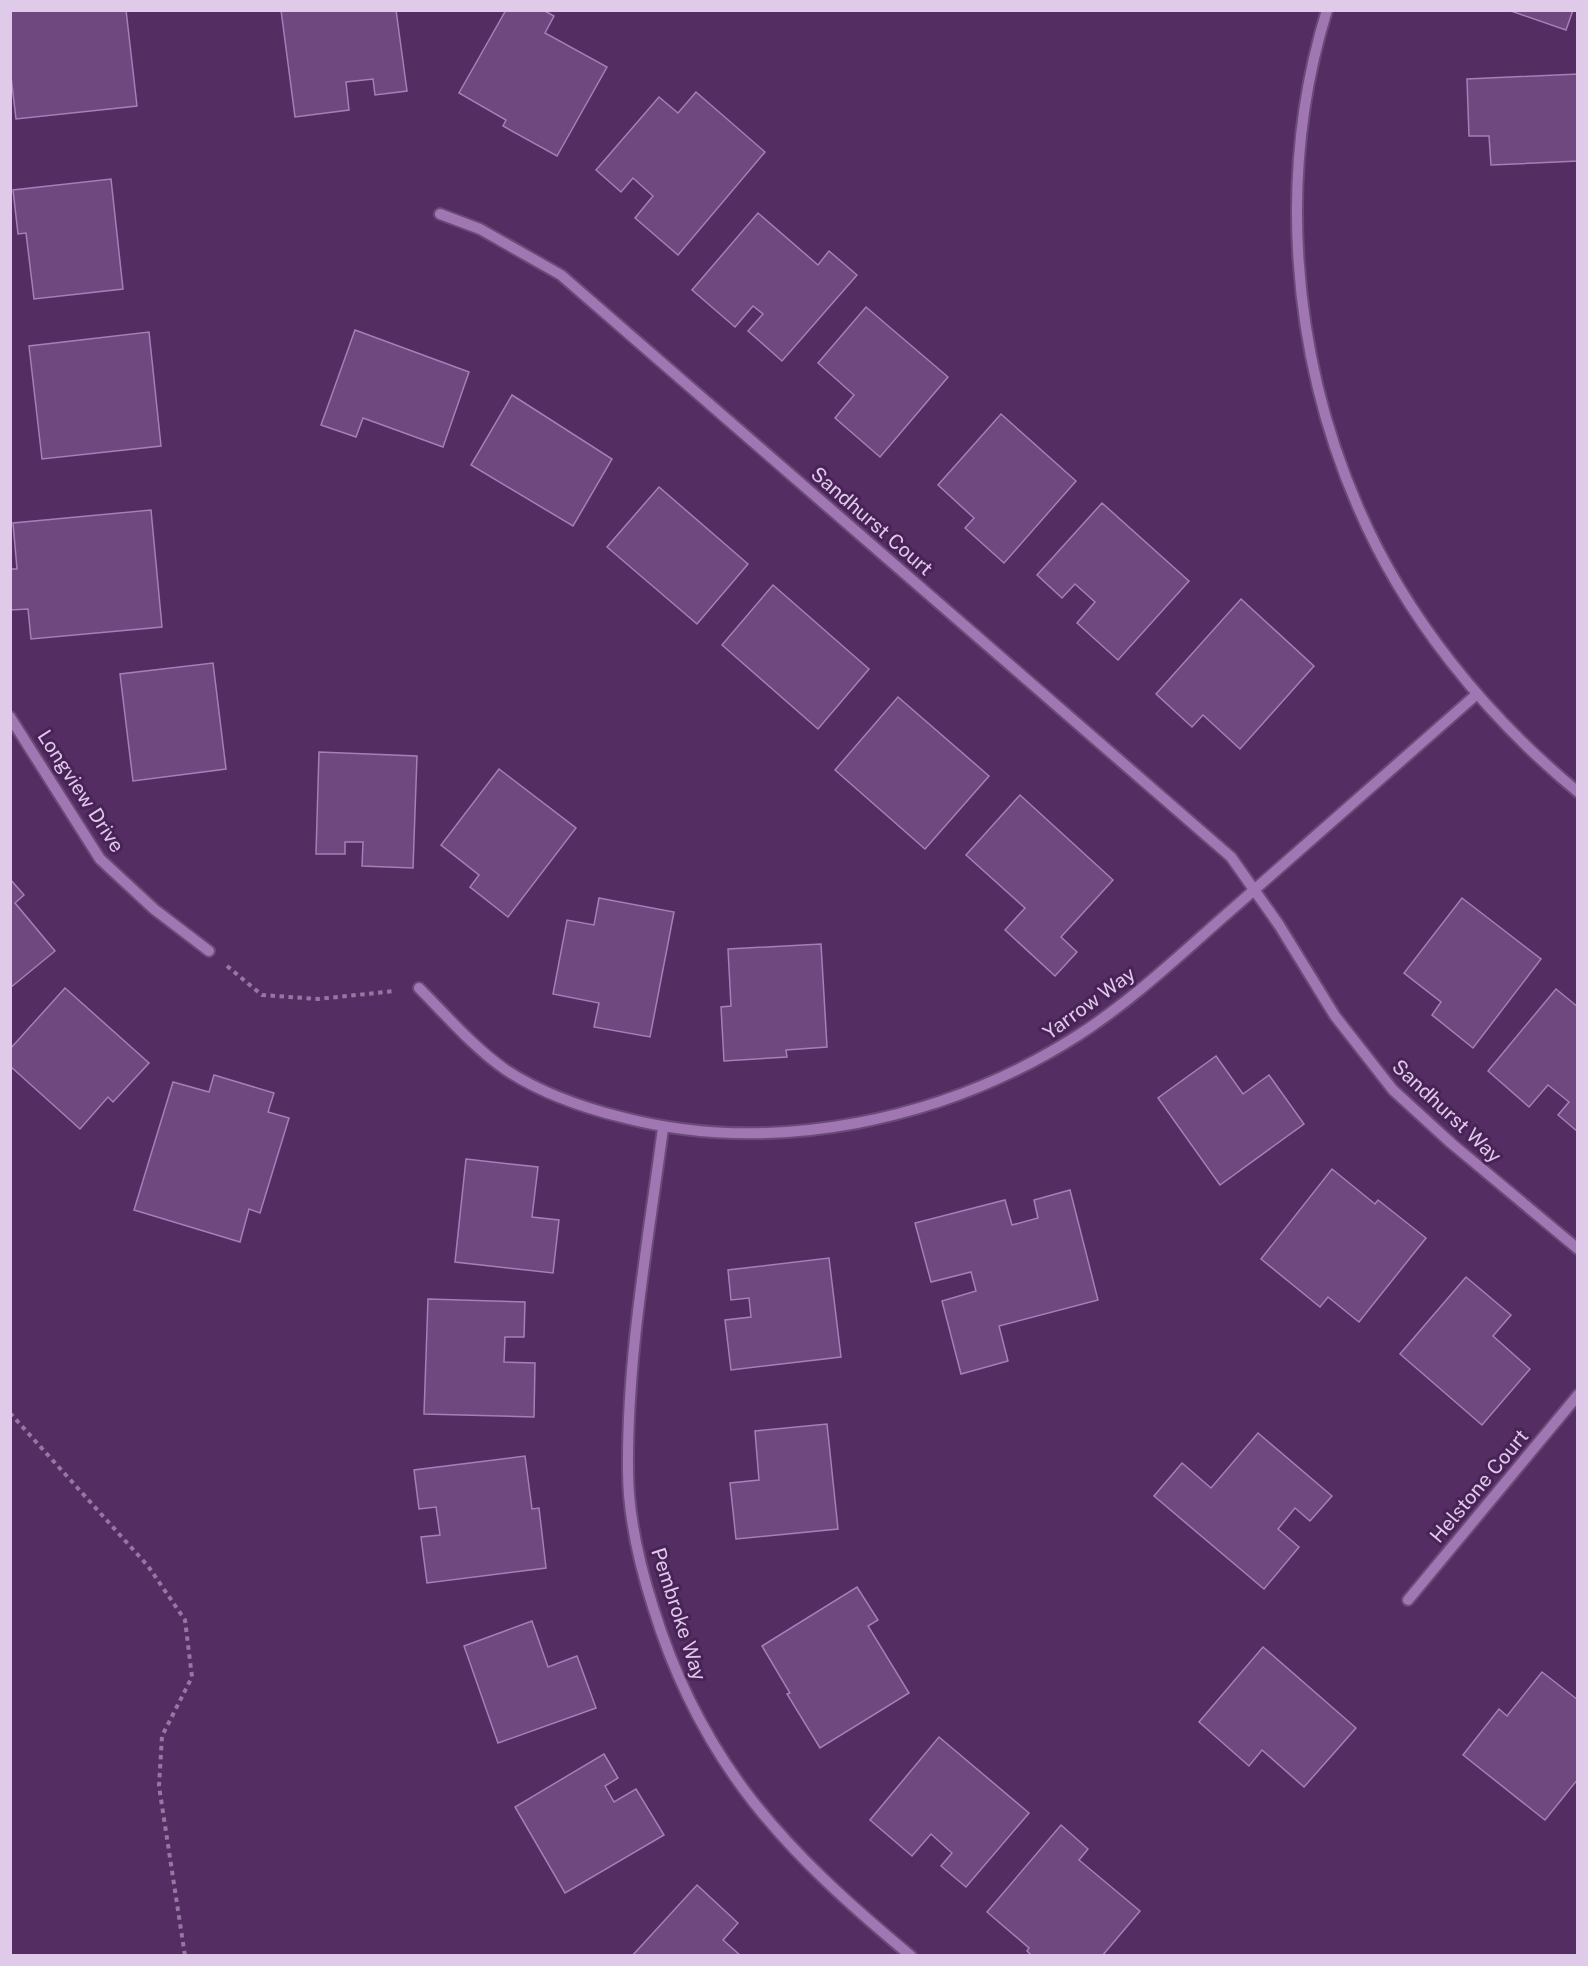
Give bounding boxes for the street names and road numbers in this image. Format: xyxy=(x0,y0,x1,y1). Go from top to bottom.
street label: Sandhurst Court xyxy=(806,462,938,580)
street label: Longview Drive xyxy=(33,725,129,857)
street label: Yarrow Way xyxy=(1038,961,1140,1044)
street label: Sandhurst Way xyxy=(1387,1054,1507,1168)
street label: Helstone Court xyxy=(1425,1424,1533,1548)
street label: Pembroke Way xyxy=(646,1545,712,1684)

